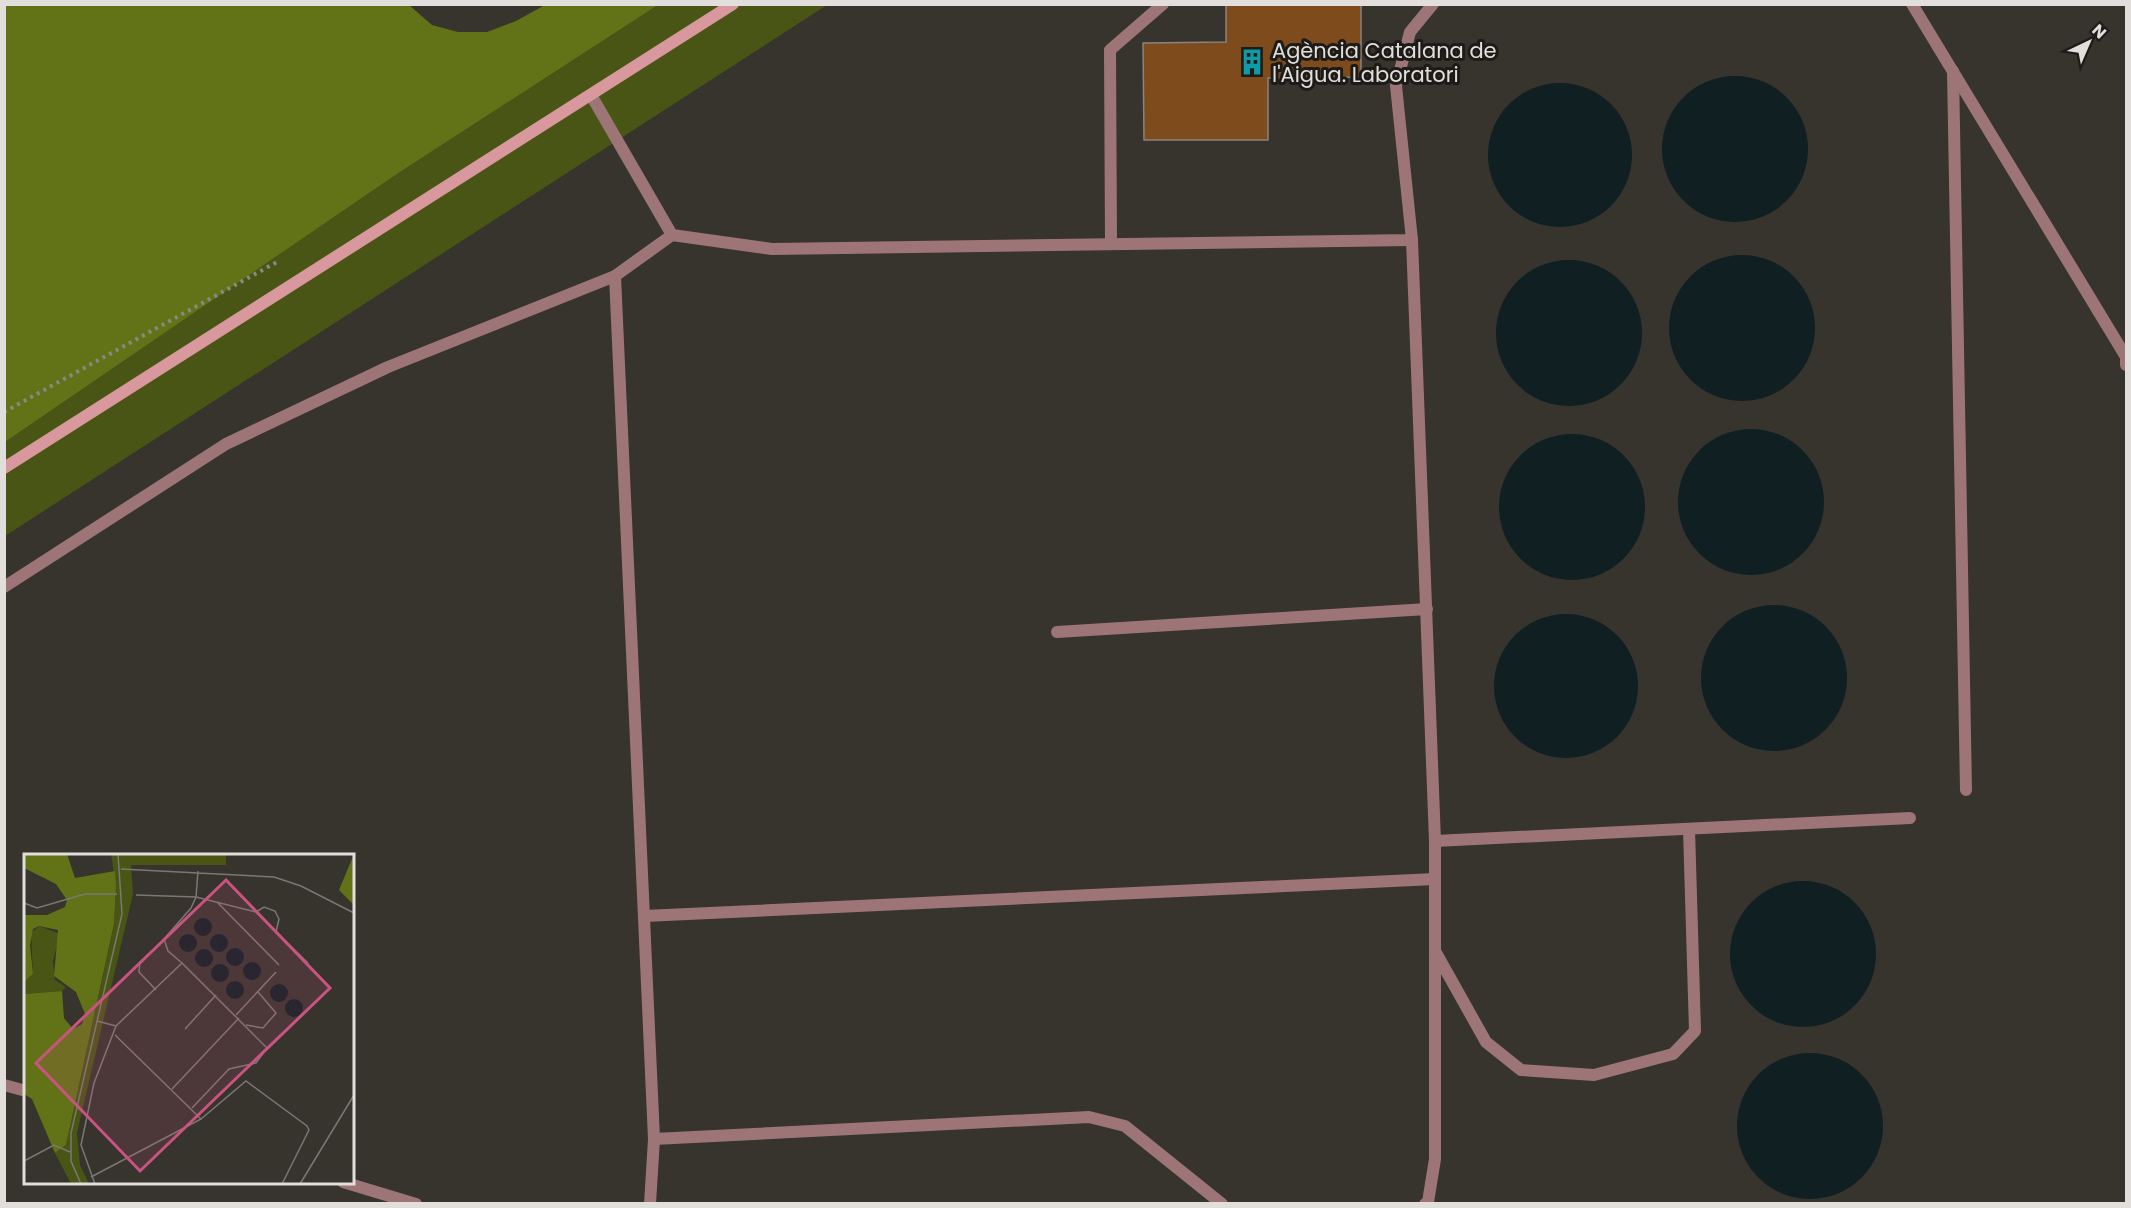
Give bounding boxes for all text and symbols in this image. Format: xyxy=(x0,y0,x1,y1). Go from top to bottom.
north arrow xyxy=(2059,12,2119,72)
text: N xyxy=(2087,19,2111,44)
place label: Agència Catalana de l'Aigua. Laboratori xyxy=(1272,36,1497,89)
building icon: Agència Catalana de l'Aigua. Laboratori xyxy=(1237,47,1267,77)
inset map xyxy=(24,854,354,1184)

